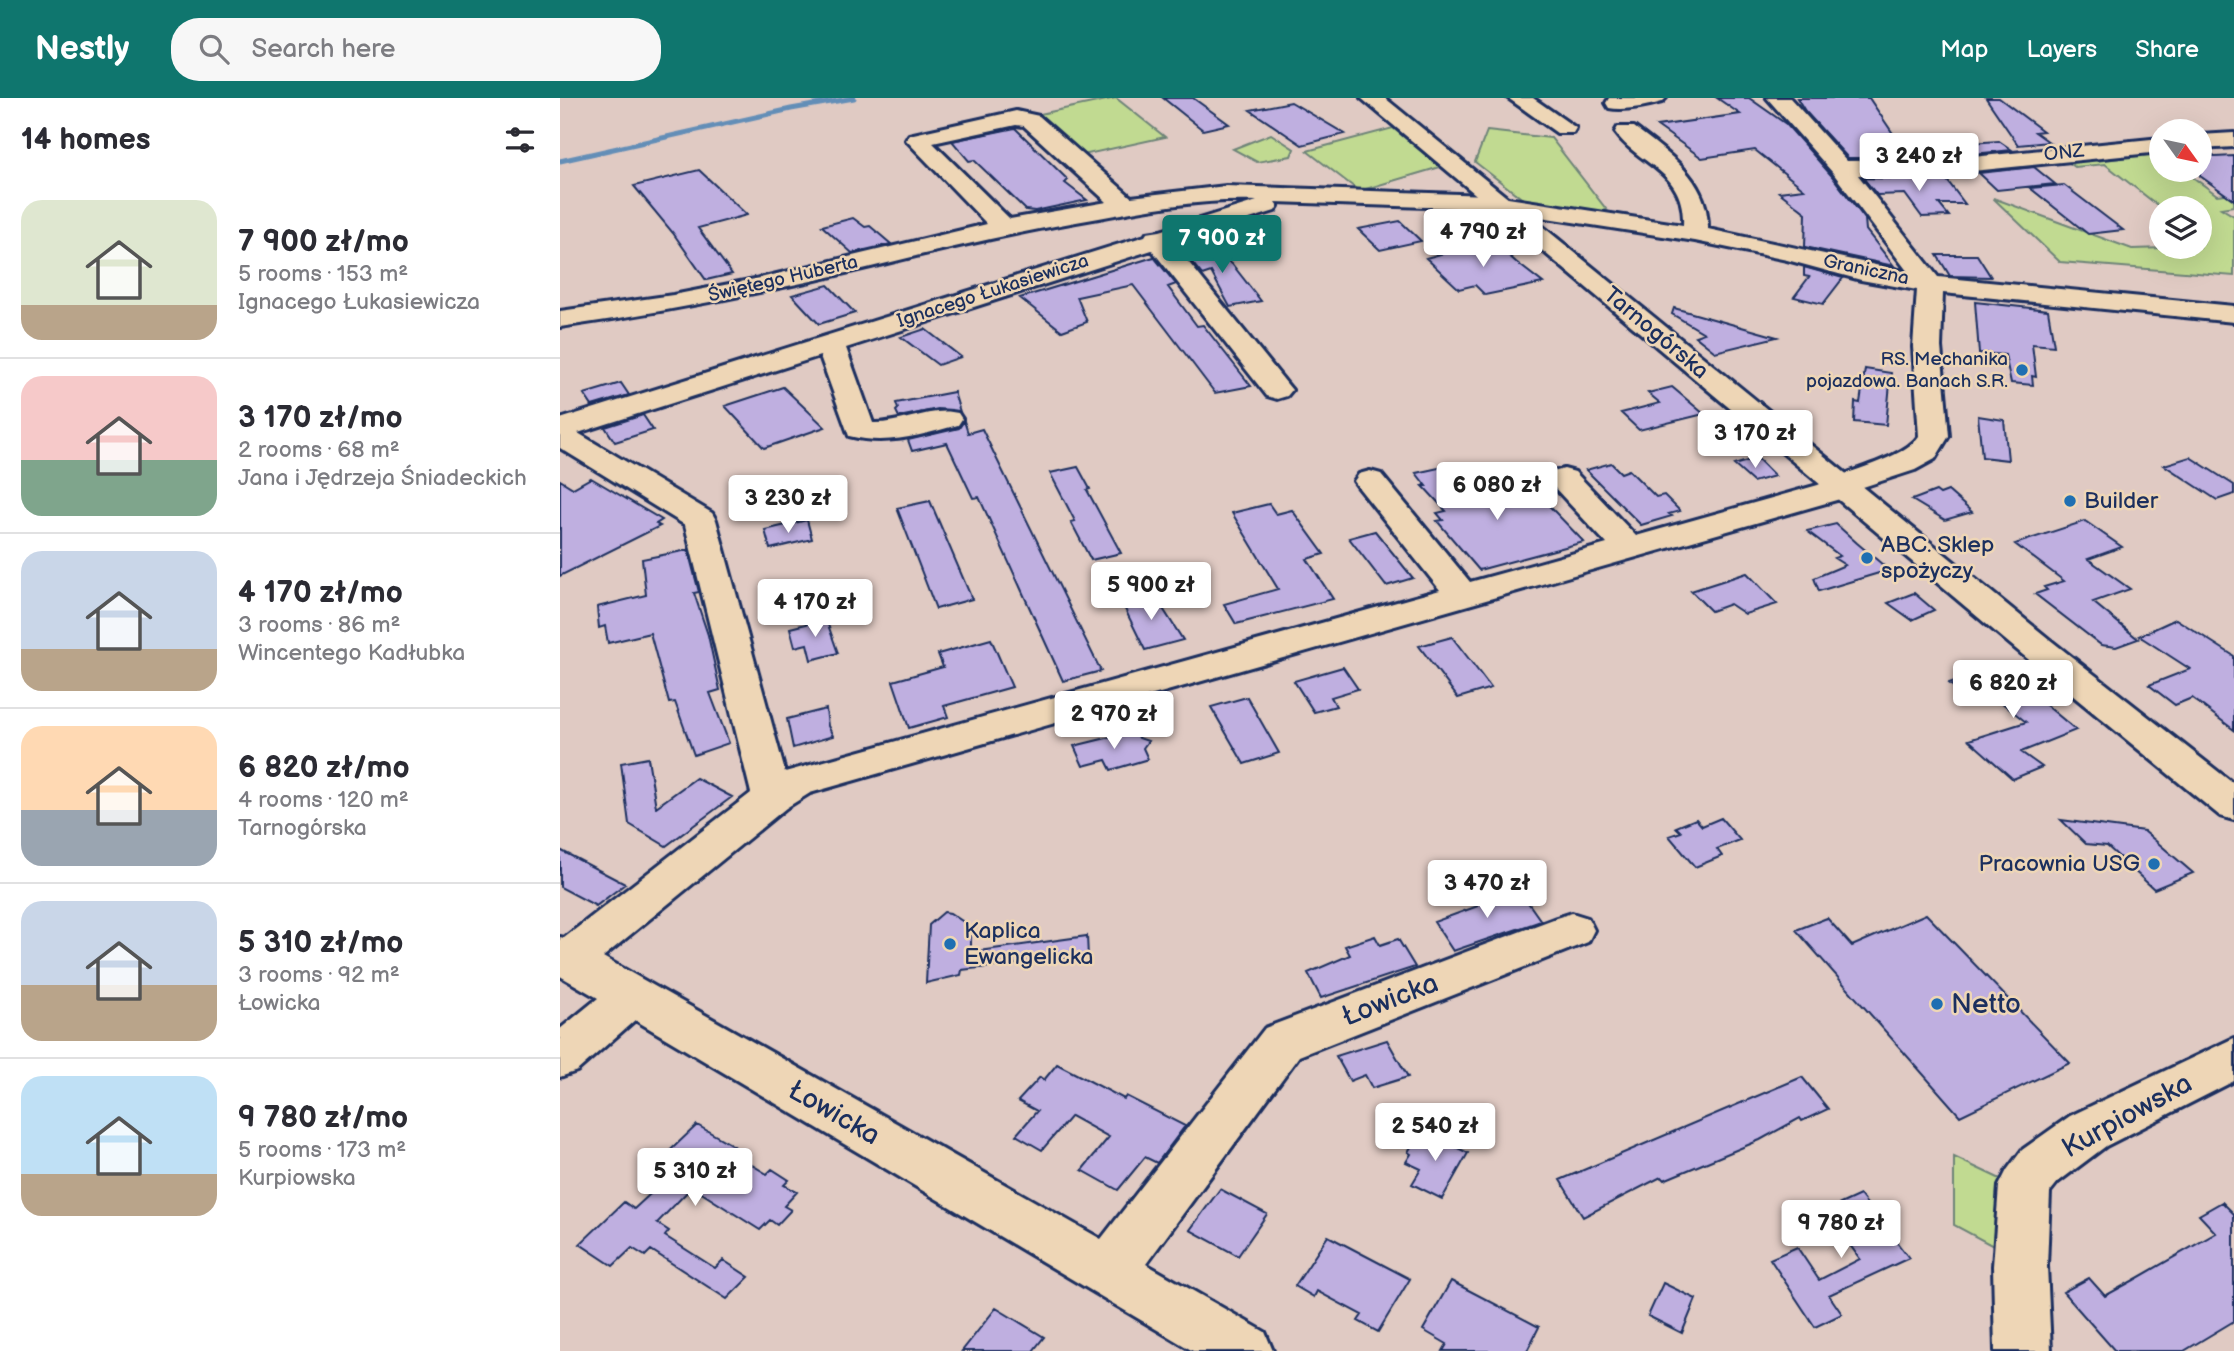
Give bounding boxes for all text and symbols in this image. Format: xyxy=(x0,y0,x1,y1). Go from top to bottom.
search box xyxy=(171,18,661,81)
text: Nestly xyxy=(35,29,129,69)
icon: search xyxy=(195,30,233,68)
text: Search here xyxy=(251,34,395,65)
text: Map xyxy=(1940,35,1988,64)
text: Layers xyxy=(2026,35,2097,64)
text: Share xyxy=(2135,35,2199,64)
north arrow xyxy=(2149,119,2212,182)
map controls xyxy=(2149,119,2212,259)
icon: filters xyxy=(501,121,539,159)
text: 14 homes xyxy=(21,122,150,158)
pin: 3 240 zł xyxy=(1847,134,1991,193)
street label: ONZ xyxy=(2043,139,2086,167)
text: 3 240 zł xyxy=(1876,142,1962,170)
button: layers xyxy=(2149,196,2212,259)
pin: 4 790 zł xyxy=(1411,209,1555,269)
pin: 7 900 zł xyxy=(1150,216,1294,275)
text: 4 790 zł xyxy=(1440,218,1526,246)
text: 7 900 zł/mo xyxy=(238,224,409,260)
text: 7 900 zł xyxy=(1178,224,1266,252)
icon: home xyxy=(77,228,161,312)
street label: Ignacego Łukasiewicza xyxy=(894,249,1092,333)
street label: Świętego Huberta xyxy=(706,250,860,307)
street label: Graniczna xyxy=(1821,250,1911,290)
text: 5 rooms · 153 m² xyxy=(238,260,408,288)
street label: Tarnogórska xyxy=(1598,281,1714,385)
text: Ignacego Łukasiewicza xyxy=(238,288,480,316)
place label: RS. Mechanika pojazdowa. Banach S.R. xyxy=(1806,348,2008,393)
marker: RS. Mechanika pojazdowa. Banach S.R. xyxy=(2014,362,2030,378)
text: 3 170 zł/mo xyxy=(238,400,403,436)
icon: home xyxy=(77,404,161,488)
pin: 3 170 zł xyxy=(1683,410,1827,470)
text: 3 170 zł xyxy=(1714,419,1796,447)
text: 2 rooms · 68 m² xyxy=(238,436,400,464)
pin: 6 080 zł xyxy=(1425,462,1569,522)
text: Jana i Jędrzeja Śniadeckich xyxy=(238,464,527,492)
text: 6 080 zł xyxy=(1453,471,1542,499)
pin: 3 230 zł xyxy=(716,476,860,535)
text: 3 230 zł xyxy=(745,484,831,512)
place label: Builder xyxy=(2084,487,2159,515)
marker: Builder xyxy=(2062,493,2078,509)
place label: ABC. Sklep spożyczy xyxy=(1881,531,1994,585)
marker: ABC. Sklep spożyczy xyxy=(1859,550,1875,566)
pin: 5 900 zł xyxy=(1079,562,1223,622)
text: 5 900 zł xyxy=(1107,571,1195,599)
text: 4 170 zł/mo xyxy=(238,575,403,611)
icon: home xyxy=(77,579,161,663)
pin: 4 170 zł xyxy=(743,580,887,639)
text: 4 170 zł xyxy=(774,588,856,616)
text: 3 rooms · 86 m² xyxy=(238,611,400,639)
text: Wincentego Kadłubka xyxy=(238,639,465,667)
pin: 6 820 zł xyxy=(1941,660,2085,720)
text: 6 820 zł xyxy=(1969,669,2057,697)
pin: 2 970 zł xyxy=(1042,692,1186,751)
text: 2 970 zł xyxy=(1071,700,1157,728)
text: 6 820 zł/mo xyxy=(238,750,410,786)
icon: home xyxy=(77,754,161,838)
text: 4 rooms · 120 m² xyxy=(238,786,409,814)
text: Tarnogórska xyxy=(238,814,367,842)
place label: Pracownia USG xyxy=(1978,850,2140,878)
marker: Pracownia USG xyxy=(2146,856,2162,872)
pin: 3 470 zł xyxy=(1415,860,1559,920)
text: 3 470 zł xyxy=(1444,869,1530,897)
place label: Kaplica Ewangelicka xyxy=(964,917,1094,971)
text: 5 310 zł/mo xyxy=(238,925,403,961)
icon: home xyxy=(77,929,161,1013)
marker: Kaplica Ewangelicka xyxy=(942,936,958,952)
text: 3 rooms · 92 m² xyxy=(238,961,400,989)
street label: Łowicka xyxy=(1337,967,1443,1033)
place label: Netto xyxy=(1951,988,2021,1021)
text: Łowicka xyxy=(238,989,321,1017)
marker: Netto xyxy=(1929,996,1945,1012)
street label: Kurpiowska xyxy=(2056,1067,2198,1165)
street label: Łowicka xyxy=(782,1074,886,1152)
text: 9 780 zł/mo xyxy=(238,1100,408,1136)
icon: home xyxy=(77,1104,161,1188)
pin: 2 540 zł xyxy=(1363,1104,1507,1163)
text: 2 540 zł xyxy=(1391,1112,1479,1140)
text: 5 rooms · 173 m² xyxy=(238,1136,406,1164)
pin: 5 310 zł xyxy=(623,1148,767,1208)
text: 5 310 zł xyxy=(653,1157,737,1185)
text: Kurpiowska xyxy=(238,1164,356,1192)
pin: 9 780 zł xyxy=(1769,1200,1913,1260)
text: 9 780 zł xyxy=(1798,1209,1884,1237)

